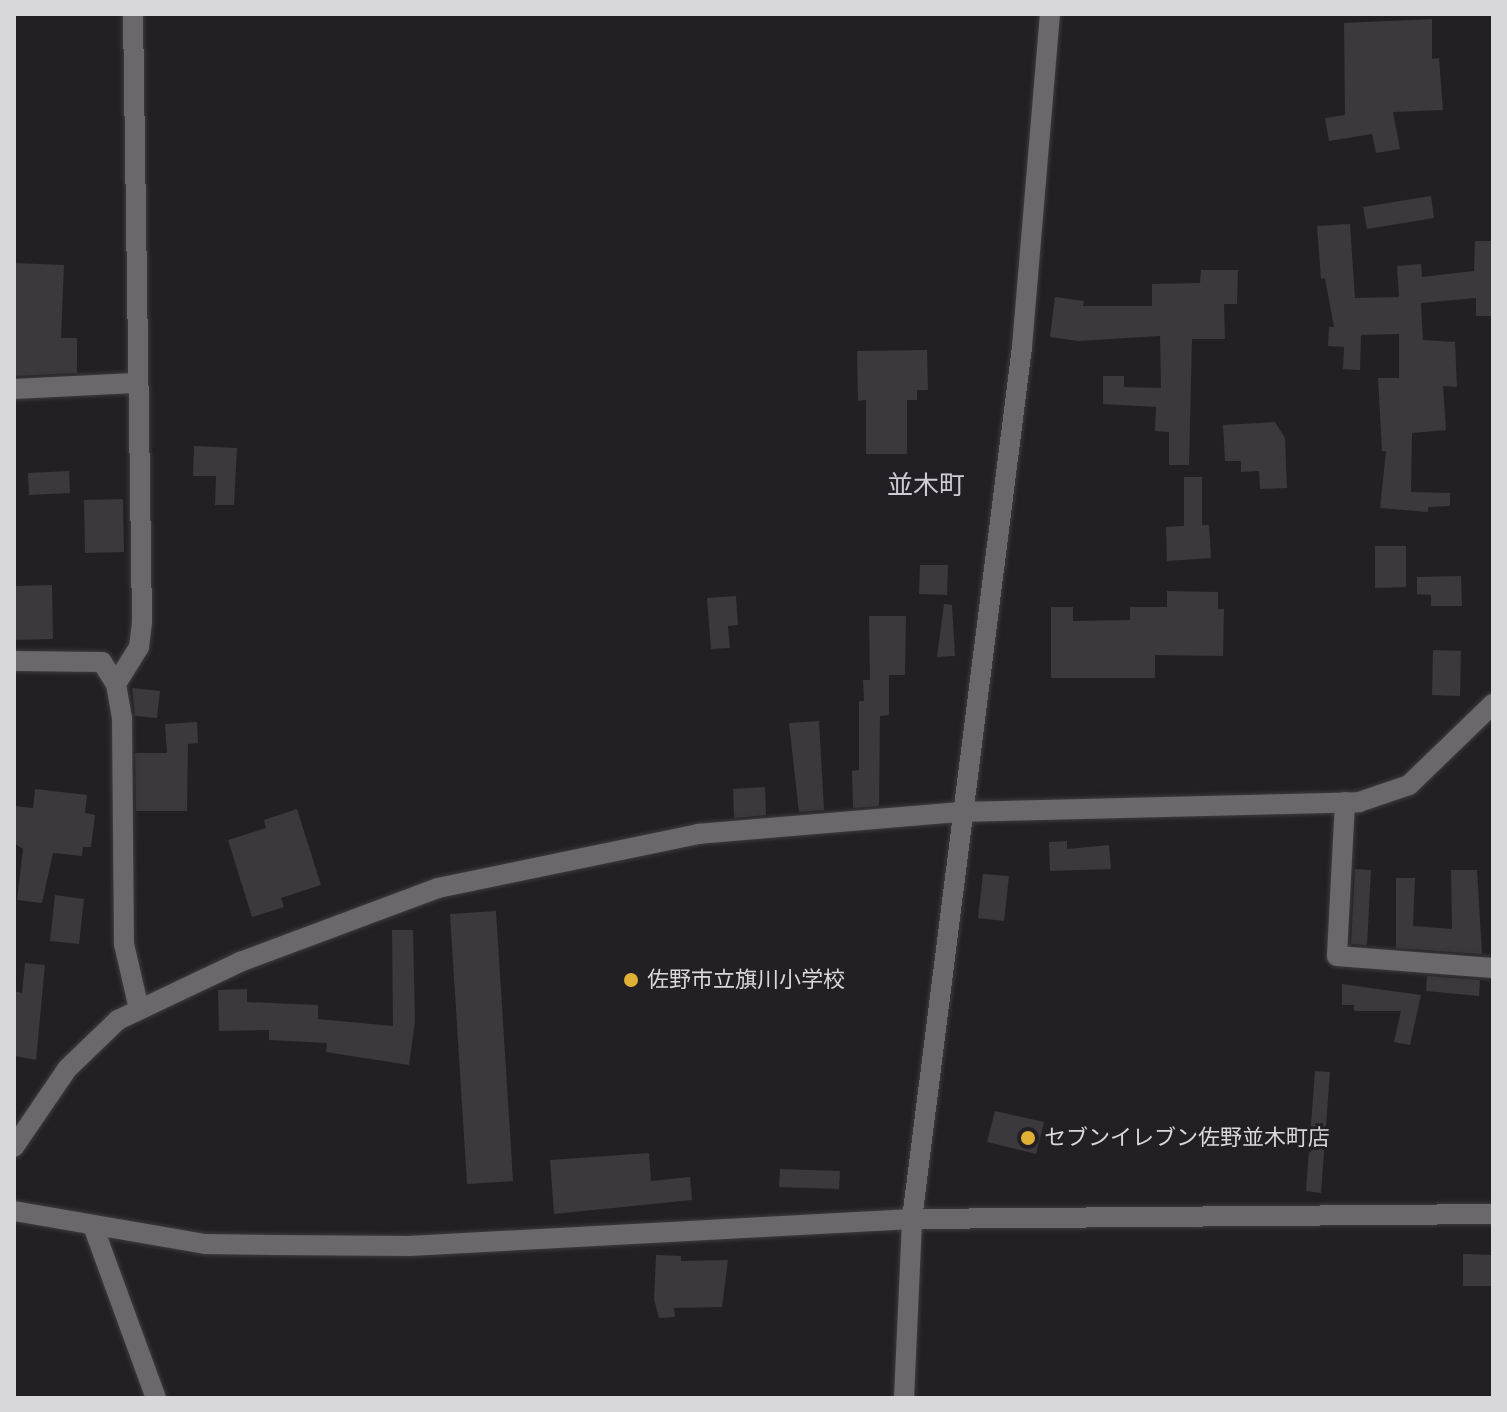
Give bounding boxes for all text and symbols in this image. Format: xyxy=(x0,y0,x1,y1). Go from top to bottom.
district label: 並木町 xyxy=(887,469,965,501)
place label: 佐野市立旗川小学校 xyxy=(647,967,845,993)
marker: 佐野市立旗川小学校 xyxy=(622,971,640,989)
place label: セブンイレブン佐野並木町店 xyxy=(1044,1125,1330,1151)
marker: セブンイレブン佐野並木町店 xyxy=(1019,1129,1037,1147)

